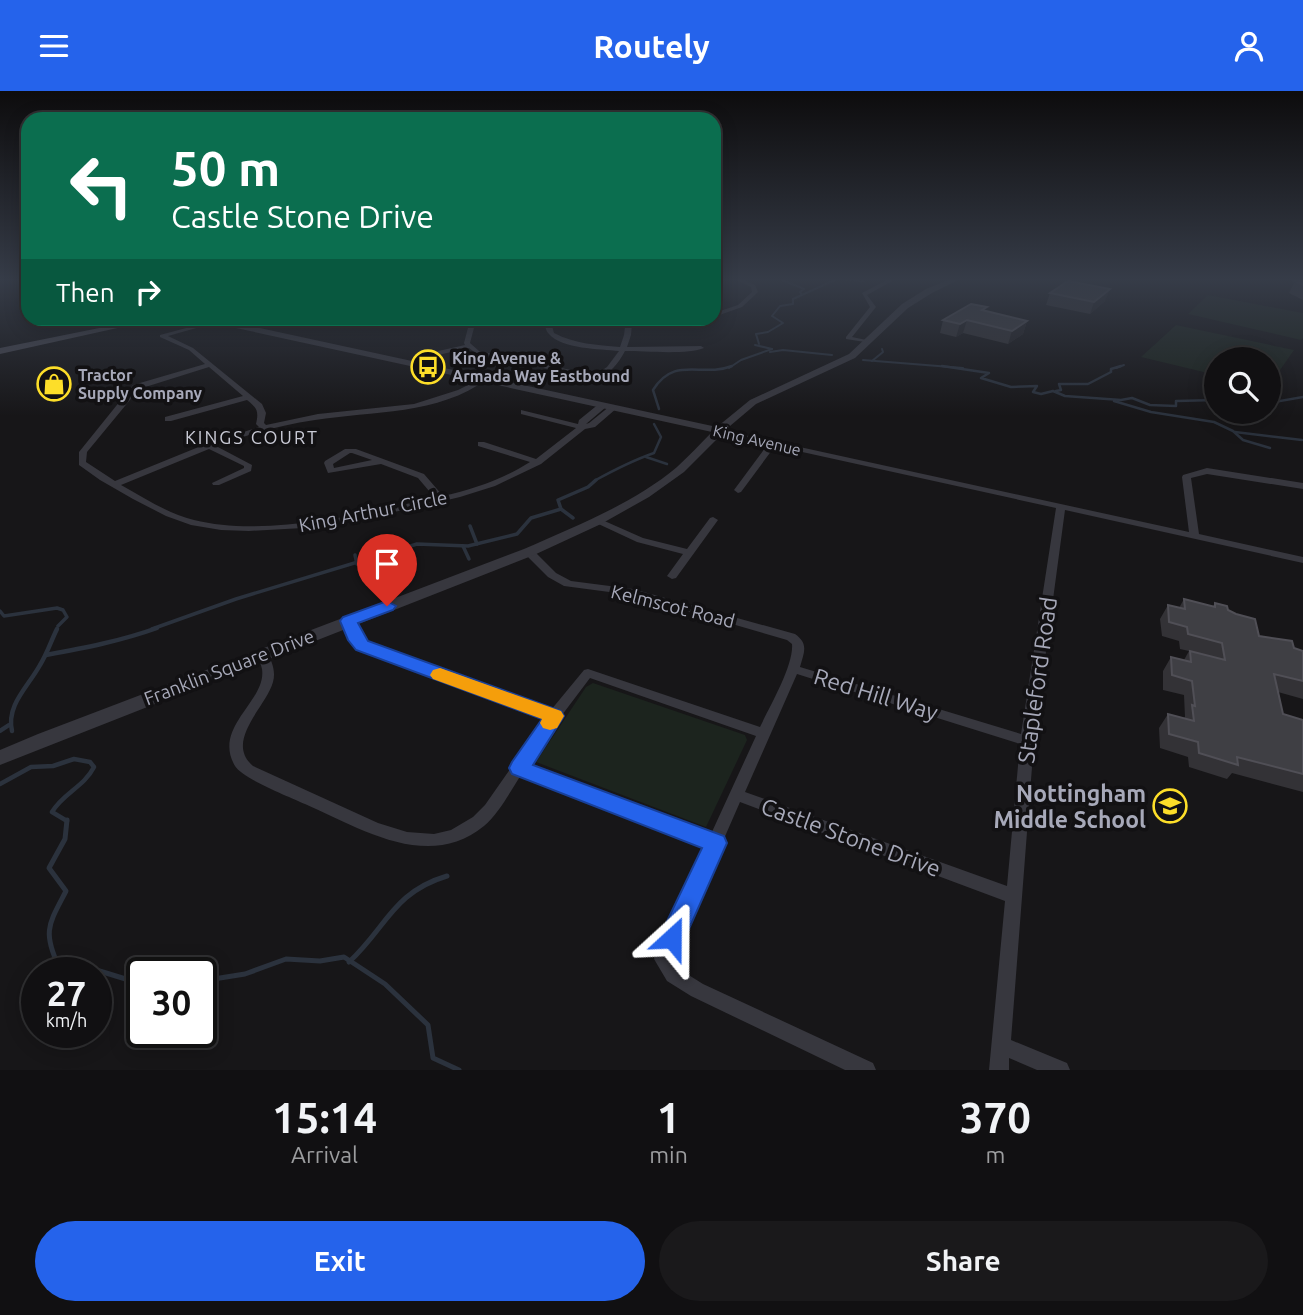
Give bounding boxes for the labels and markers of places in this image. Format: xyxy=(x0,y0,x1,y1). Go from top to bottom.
bus stop icon: King Avenue & Armada Way Eastbound xyxy=(409,348,447,386)
place label: King Avenue & Armada Way Eastbound xyxy=(452,349,630,385)
shop icon: Tractor Supply Company xyxy=(35,365,73,403)
place label: Tractor Supply Company xyxy=(78,366,203,402)
pin xyxy=(357,534,417,606)
place label: Nottingham Middle School xyxy=(993,781,1146,832)
school or university icon: Nottingham Middle School xyxy=(1151,787,1189,825)

